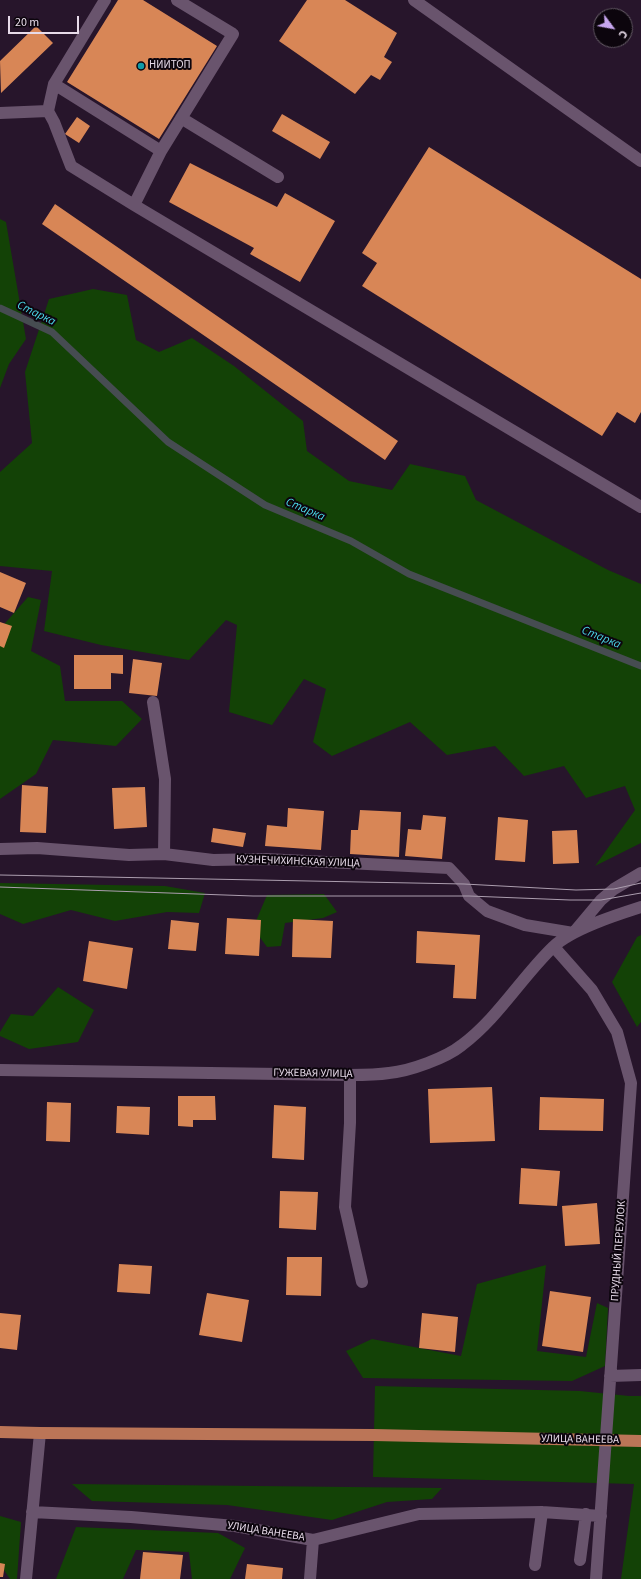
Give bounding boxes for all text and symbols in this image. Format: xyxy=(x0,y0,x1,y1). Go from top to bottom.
scale bar xyxy=(10,8,81,34)
north arrow xyxy=(593,8,633,48)
text: 20 m xyxy=(15,14,39,31)
text: С xyxy=(615,27,631,41)
place label: НИИТОП xyxy=(149,59,191,73)
marker: НИИТОП xyxy=(136,61,146,71)
water label: Старка xyxy=(14,299,58,329)
water label: Старка xyxy=(283,495,327,525)
water label: Старка xyxy=(579,624,623,652)
street label: КУЗНЕЧИХИНСКАЯ УЛИЦА xyxy=(236,853,360,871)
street label: ГУЖЕВАЯ УЛИЦА xyxy=(273,1067,353,1081)
street label: ПРУДНЫЙ ПЕРЕУЛОК xyxy=(609,1200,629,1302)
street label: УЛИЦА ВАНЕЕВА xyxy=(541,1433,619,1447)
street label: УЛИЦА ВАНЕЕВА xyxy=(226,1519,306,1545)

